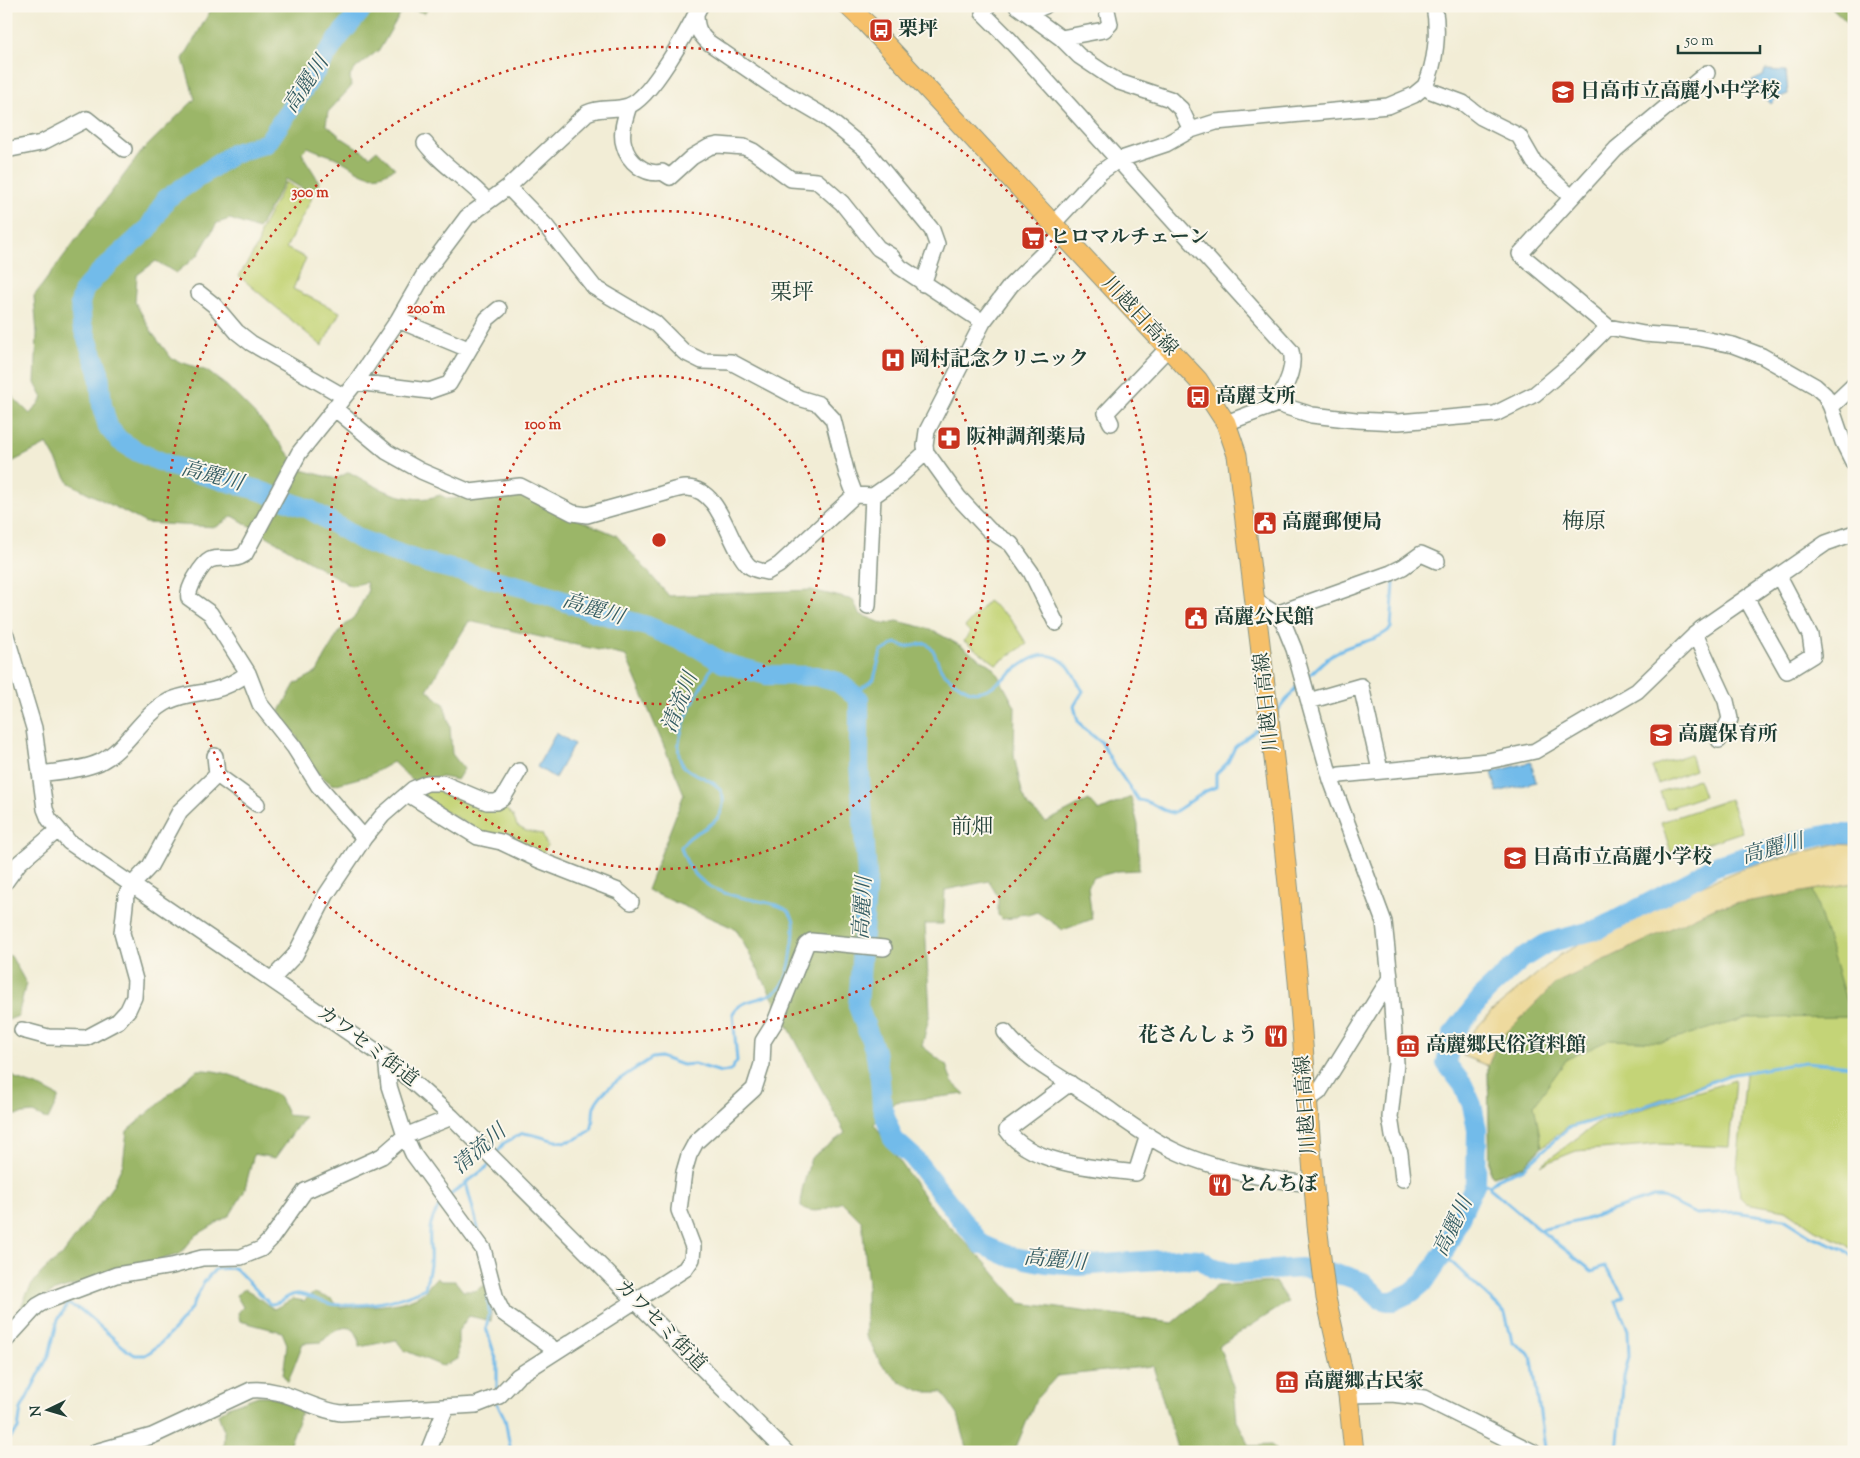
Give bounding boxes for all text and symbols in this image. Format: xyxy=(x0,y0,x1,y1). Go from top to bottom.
place label: 栗坪 xyxy=(898,16,938,45)
bus stop icon: 栗坪 xyxy=(868,17,894,43)
scale bar xyxy=(1678,22,1760,54)
text: 50 m xyxy=(1684,31,1714,52)
water label: 高麗川 xyxy=(277,49,338,120)
place label: 日高市立高麗小中学校 xyxy=(1580,78,1780,107)
school or university icon: 日高市立高麗小中学校 xyxy=(1550,79,1576,105)
text: 300 m xyxy=(291,183,329,204)
place label: ヒロマルチェーン xyxy=(1050,224,1209,253)
supermarket icon: ヒロマルチェーン xyxy=(1020,225,1046,251)
street label: 川越日高線 xyxy=(1094,271,1184,363)
district label: 栗坪 xyxy=(770,278,814,310)
text: 200 m xyxy=(407,299,446,320)
place label: 岡村記念クリニック xyxy=(910,346,1089,375)
hospital icon: 岡村記念クリニック xyxy=(880,347,906,373)
place label: 高麗支所 xyxy=(1216,383,1296,412)
bus stop icon: 高麗支所 xyxy=(1185,384,1211,410)
text: 100 m xyxy=(525,415,562,436)
place label: 阪神調剤薬局 xyxy=(966,424,1086,453)
pharmacy icon: 阪神調剤薬局 xyxy=(936,425,962,451)
water label: 高麗川 xyxy=(178,454,248,500)
district label: 梅原 xyxy=(1562,507,1606,539)
place label: 高麗郵便局 xyxy=(1282,509,1382,538)
public building icon: 高麗郵便局 xyxy=(1252,510,1278,536)
centre of rings xyxy=(650,531,668,549)
water label: 高麗川 xyxy=(558,586,629,634)
place label: 高麗公民館 xyxy=(1214,604,1314,633)
public building icon: 高麗公民館 xyxy=(1183,605,1209,631)
street label: 川越日高線 xyxy=(1248,651,1288,753)
water label: 清流川 xyxy=(655,666,707,738)
place label: 高麗保育所 xyxy=(1678,721,1778,750)
school or university icon: 高麗保育所 xyxy=(1648,722,1674,748)
district label: 前畑 xyxy=(951,813,993,843)
water label: 高麗川 xyxy=(1739,827,1809,873)
place label: 日高市立高麗小学校 xyxy=(1532,844,1712,873)
school or university icon: 日高市立高麗小学校 xyxy=(1502,845,1528,871)
water label: 高麗川 xyxy=(847,874,881,940)
street label: カワセミ街道 xyxy=(310,999,424,1095)
place label: 花さんしょう xyxy=(1138,1022,1258,1051)
restaurant icon: 花さんしょう xyxy=(1263,1023,1289,1049)
place label: 高麗郷民俗資料館 xyxy=(1426,1032,1586,1061)
museum icon: 高麗郷民俗資料館 xyxy=(1395,1033,1421,1059)
street label: 川越日高線 xyxy=(1289,1054,1325,1156)
water label: 清流川 xyxy=(446,1117,515,1182)
place label: とんちぼ xyxy=(1238,1171,1318,1200)
restaurant icon: とんちぼ xyxy=(1207,1172,1233,1198)
water label: 高麗川 xyxy=(1427,1190,1482,1262)
water label: 高麗川 xyxy=(1022,1243,1090,1279)
street label: カワセミ街道 xyxy=(607,1273,713,1379)
place label: 高麗郷古民家 xyxy=(1304,1368,1424,1397)
museum icon: 高麗郷古民家 xyxy=(1274,1369,1300,1395)
north arrow xyxy=(22,1386,72,1436)
text: N xyxy=(27,1405,47,1417)

